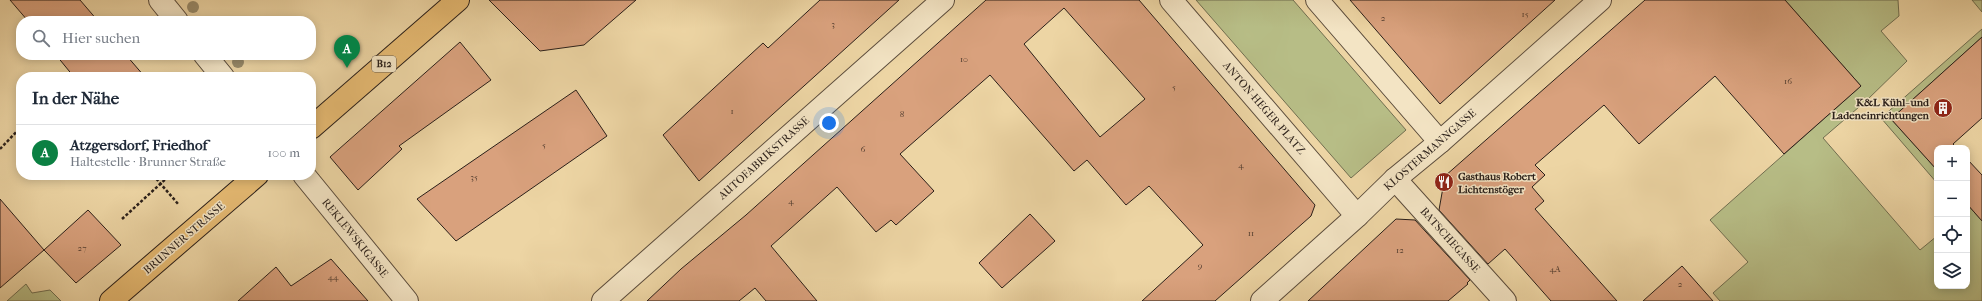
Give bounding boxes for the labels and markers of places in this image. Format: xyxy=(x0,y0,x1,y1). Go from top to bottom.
pin: A xyxy=(334,35,360,68)
place label: K&L Kühl- und Ladeneinrichtungen xyxy=(1831,96,1930,122)
building icon: K&L Kühl- und Ladeneinrichtungen xyxy=(1932,97,1954,119)
place label: Gasthaus Robert Lichtenstöger xyxy=(1458,170,1537,196)
restaurant icon: Gasthaus Robert Lichtenstöger xyxy=(1433,171,1455,193)

